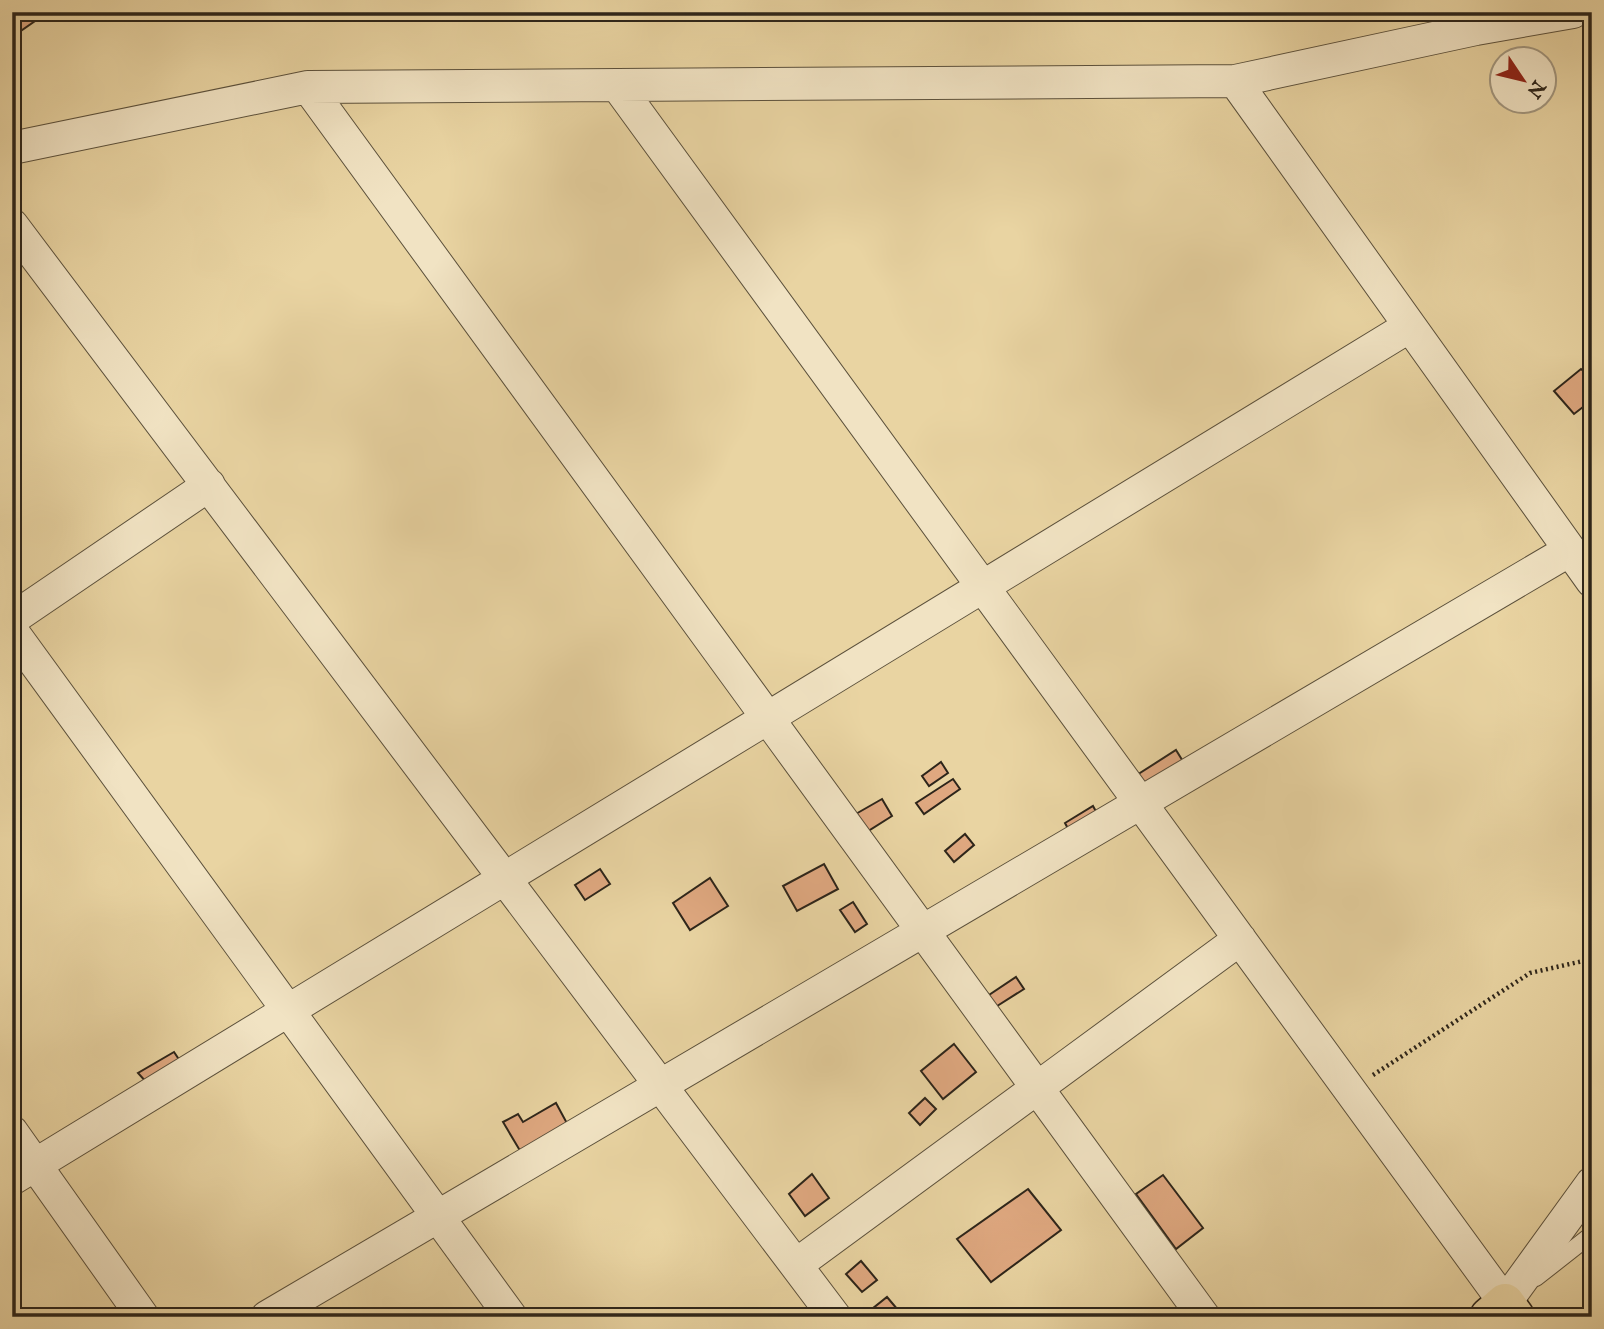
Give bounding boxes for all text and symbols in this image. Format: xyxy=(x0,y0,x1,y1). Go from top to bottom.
north arrow xyxy=(1488,46,1558,116)
text: N xyxy=(1520,74,1550,103)

